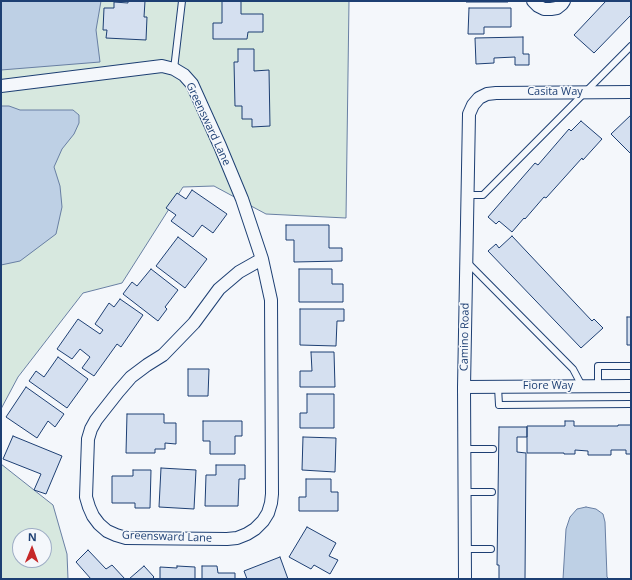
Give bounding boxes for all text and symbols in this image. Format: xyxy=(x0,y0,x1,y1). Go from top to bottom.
street label: Greensward Lane xyxy=(183,80,233,168)
street label: Casita Way xyxy=(527,85,583,99)
street label: Camino Road xyxy=(458,303,472,371)
street label: Fiore Way xyxy=(523,379,573,393)
north arrow xyxy=(12,528,52,568)
text: N xyxy=(28,529,37,544)
street label: Greensward Lane xyxy=(122,529,212,545)

